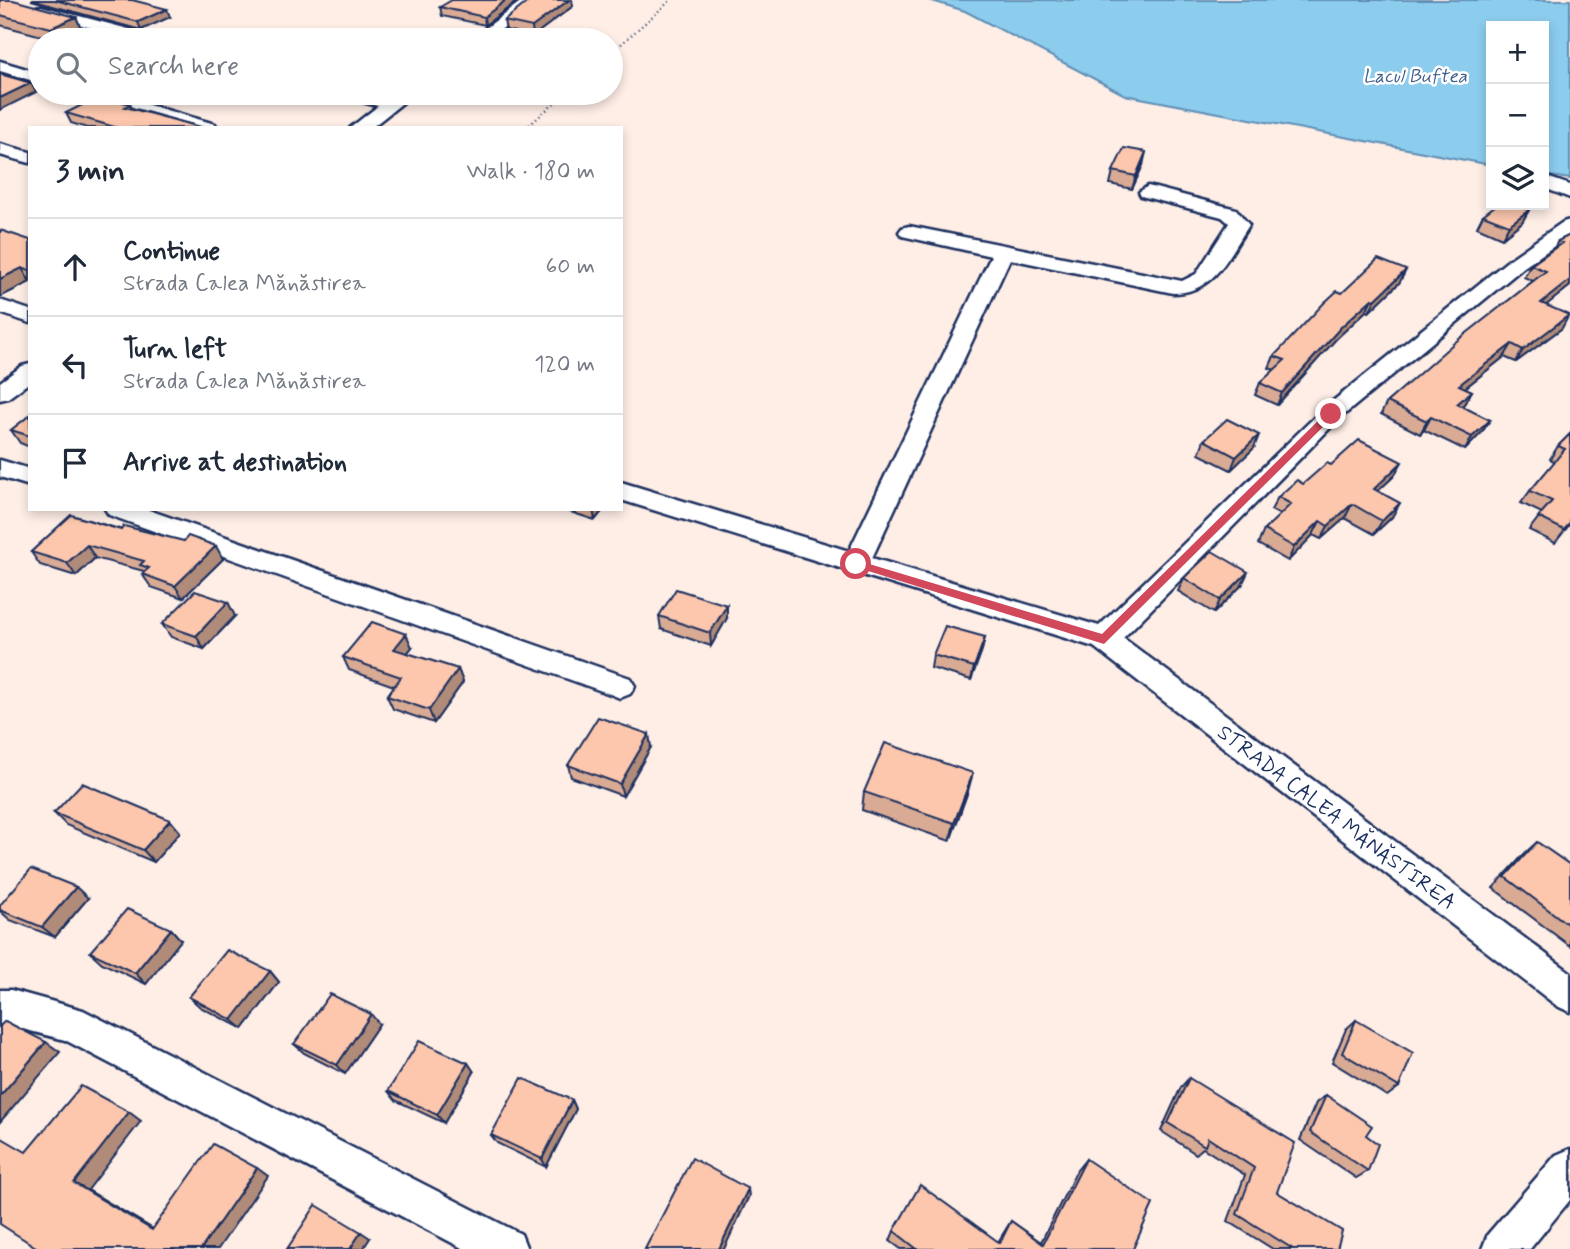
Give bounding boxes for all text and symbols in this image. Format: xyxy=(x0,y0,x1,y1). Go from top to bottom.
map controls xyxy=(1486,21,1549,210)
button: + xyxy=(1486,21,1549,84)
search box xyxy=(28,28,623,105)
icon: search xyxy=(52,48,90,86)
text: Search here xyxy=(108,50,239,84)
water label: Lacul Buftea xyxy=(1363,64,1468,89)
button: − xyxy=(1486,84,1549,147)
button: layers xyxy=(1486,147,1549,210)
text: 3 min xyxy=(56,152,125,191)
text: Walk · 180 m xyxy=(466,157,595,187)
text: Continue xyxy=(123,235,220,269)
icon: ahead xyxy=(56,248,94,286)
text: 60 m xyxy=(546,252,595,282)
text: Strada Calea Mănăstirea xyxy=(123,269,366,299)
text: Turn left xyxy=(123,333,227,367)
icon: left xyxy=(56,346,94,384)
text: 120 m xyxy=(534,350,595,380)
text: Strada Calea Mănăstirea xyxy=(123,367,366,397)
route end xyxy=(1315,398,1346,429)
icon: arrive xyxy=(56,444,94,482)
text: Arrive at destination xyxy=(123,446,347,480)
route start xyxy=(840,548,871,579)
street label: STRADA CALEA MĂNĂSTIREA xyxy=(1211,719,1461,917)

